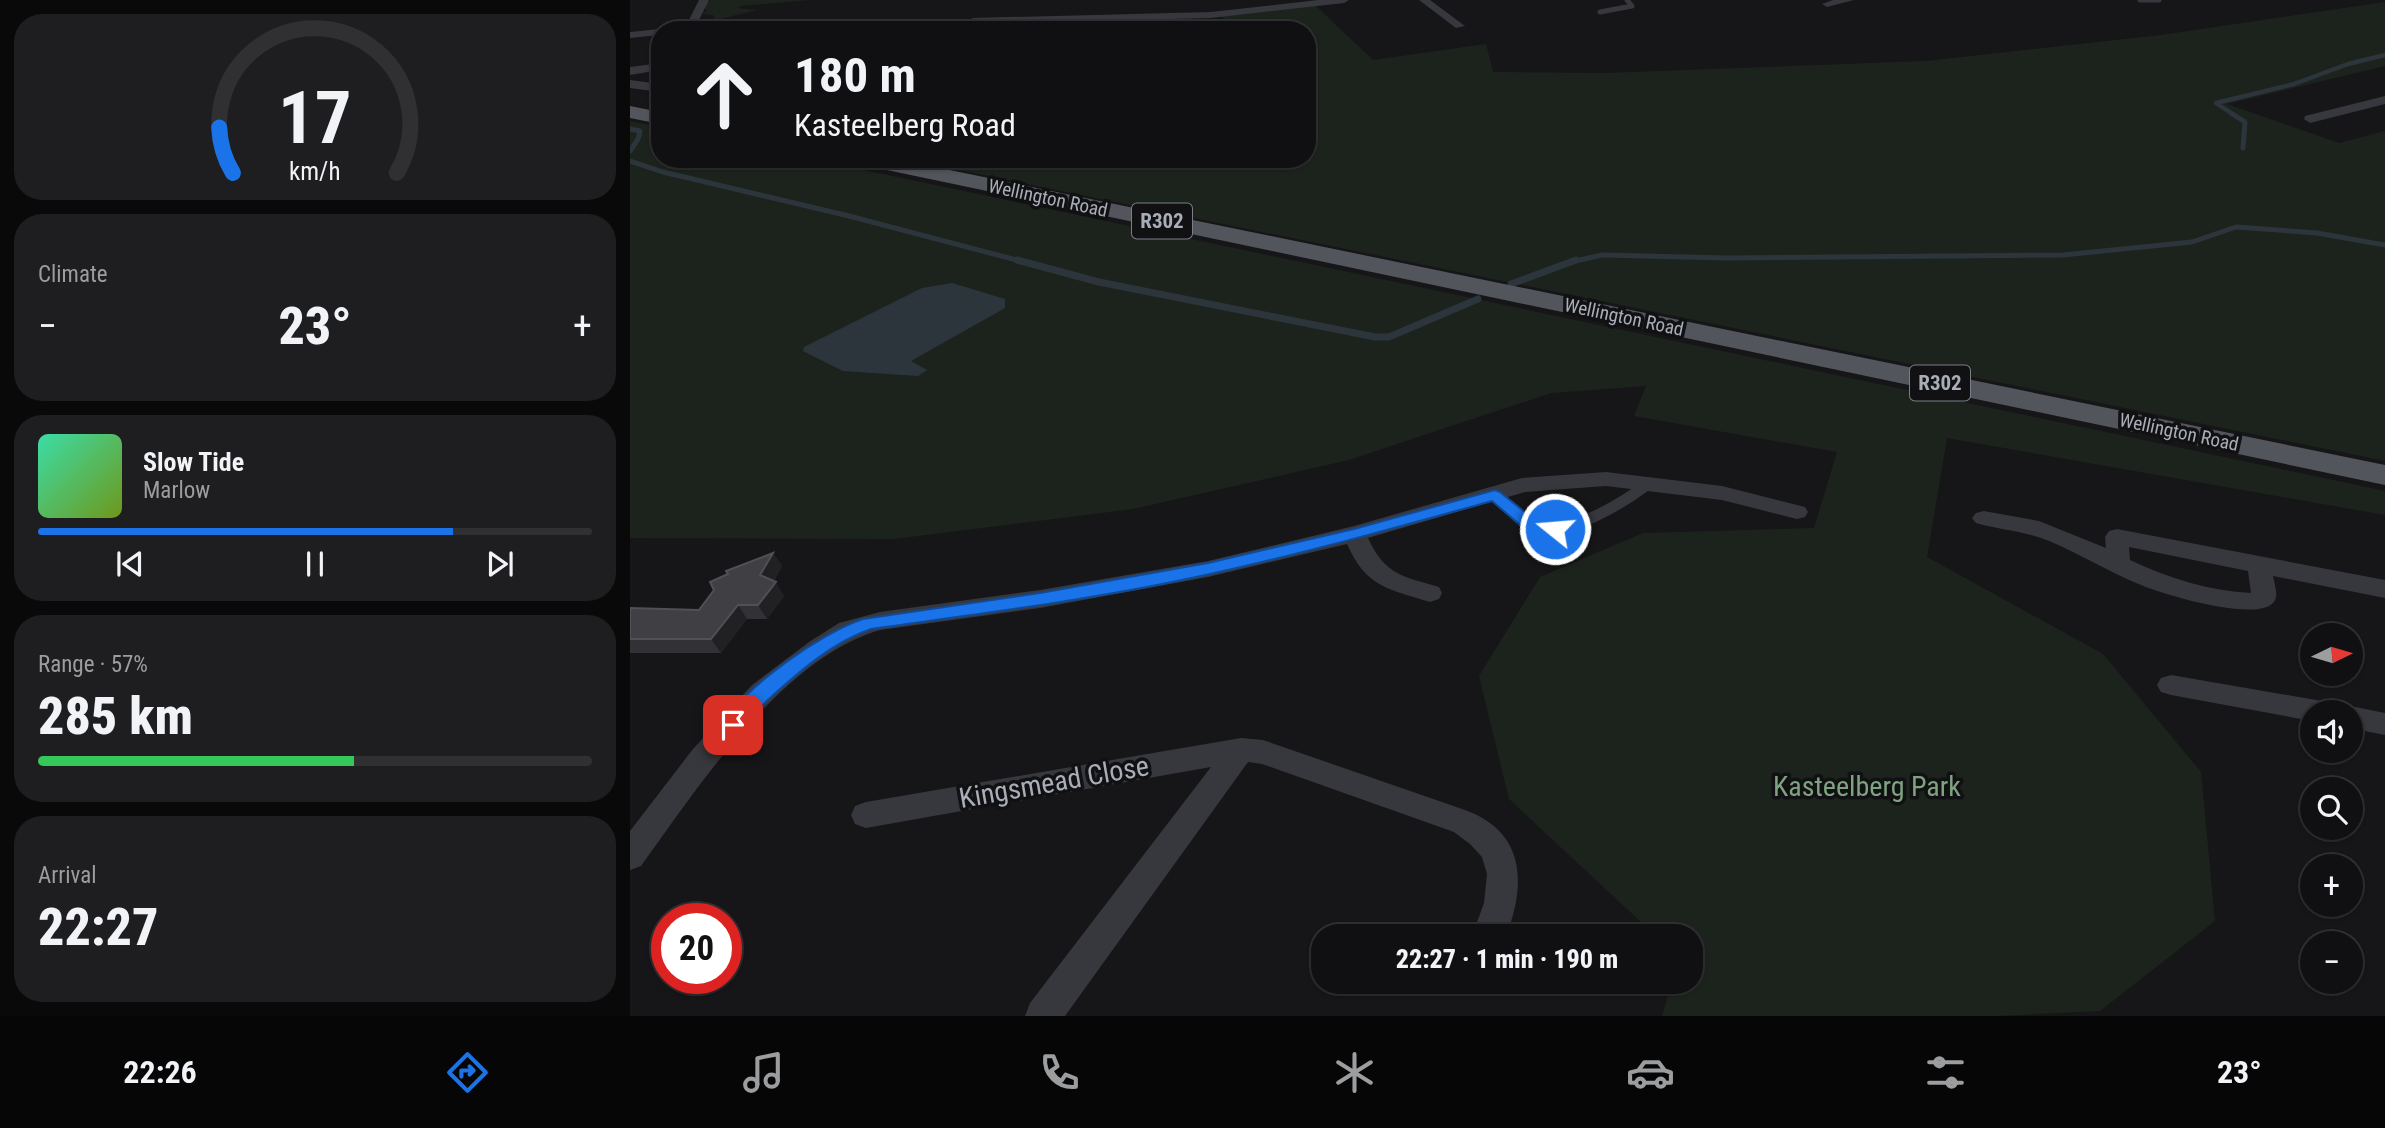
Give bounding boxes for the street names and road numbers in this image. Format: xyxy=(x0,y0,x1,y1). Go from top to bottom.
street label: Wellington Road xyxy=(986,174,1110,222)
road number: R302 xyxy=(1132,204,1192,238)
street label: Wellington Road xyxy=(1562,293,1686,341)
road number: R302 xyxy=(1910,366,1970,400)
street label: Wellington Road xyxy=(2117,408,2241,456)
street label: Kingsmead Close xyxy=(957,749,1151,815)

